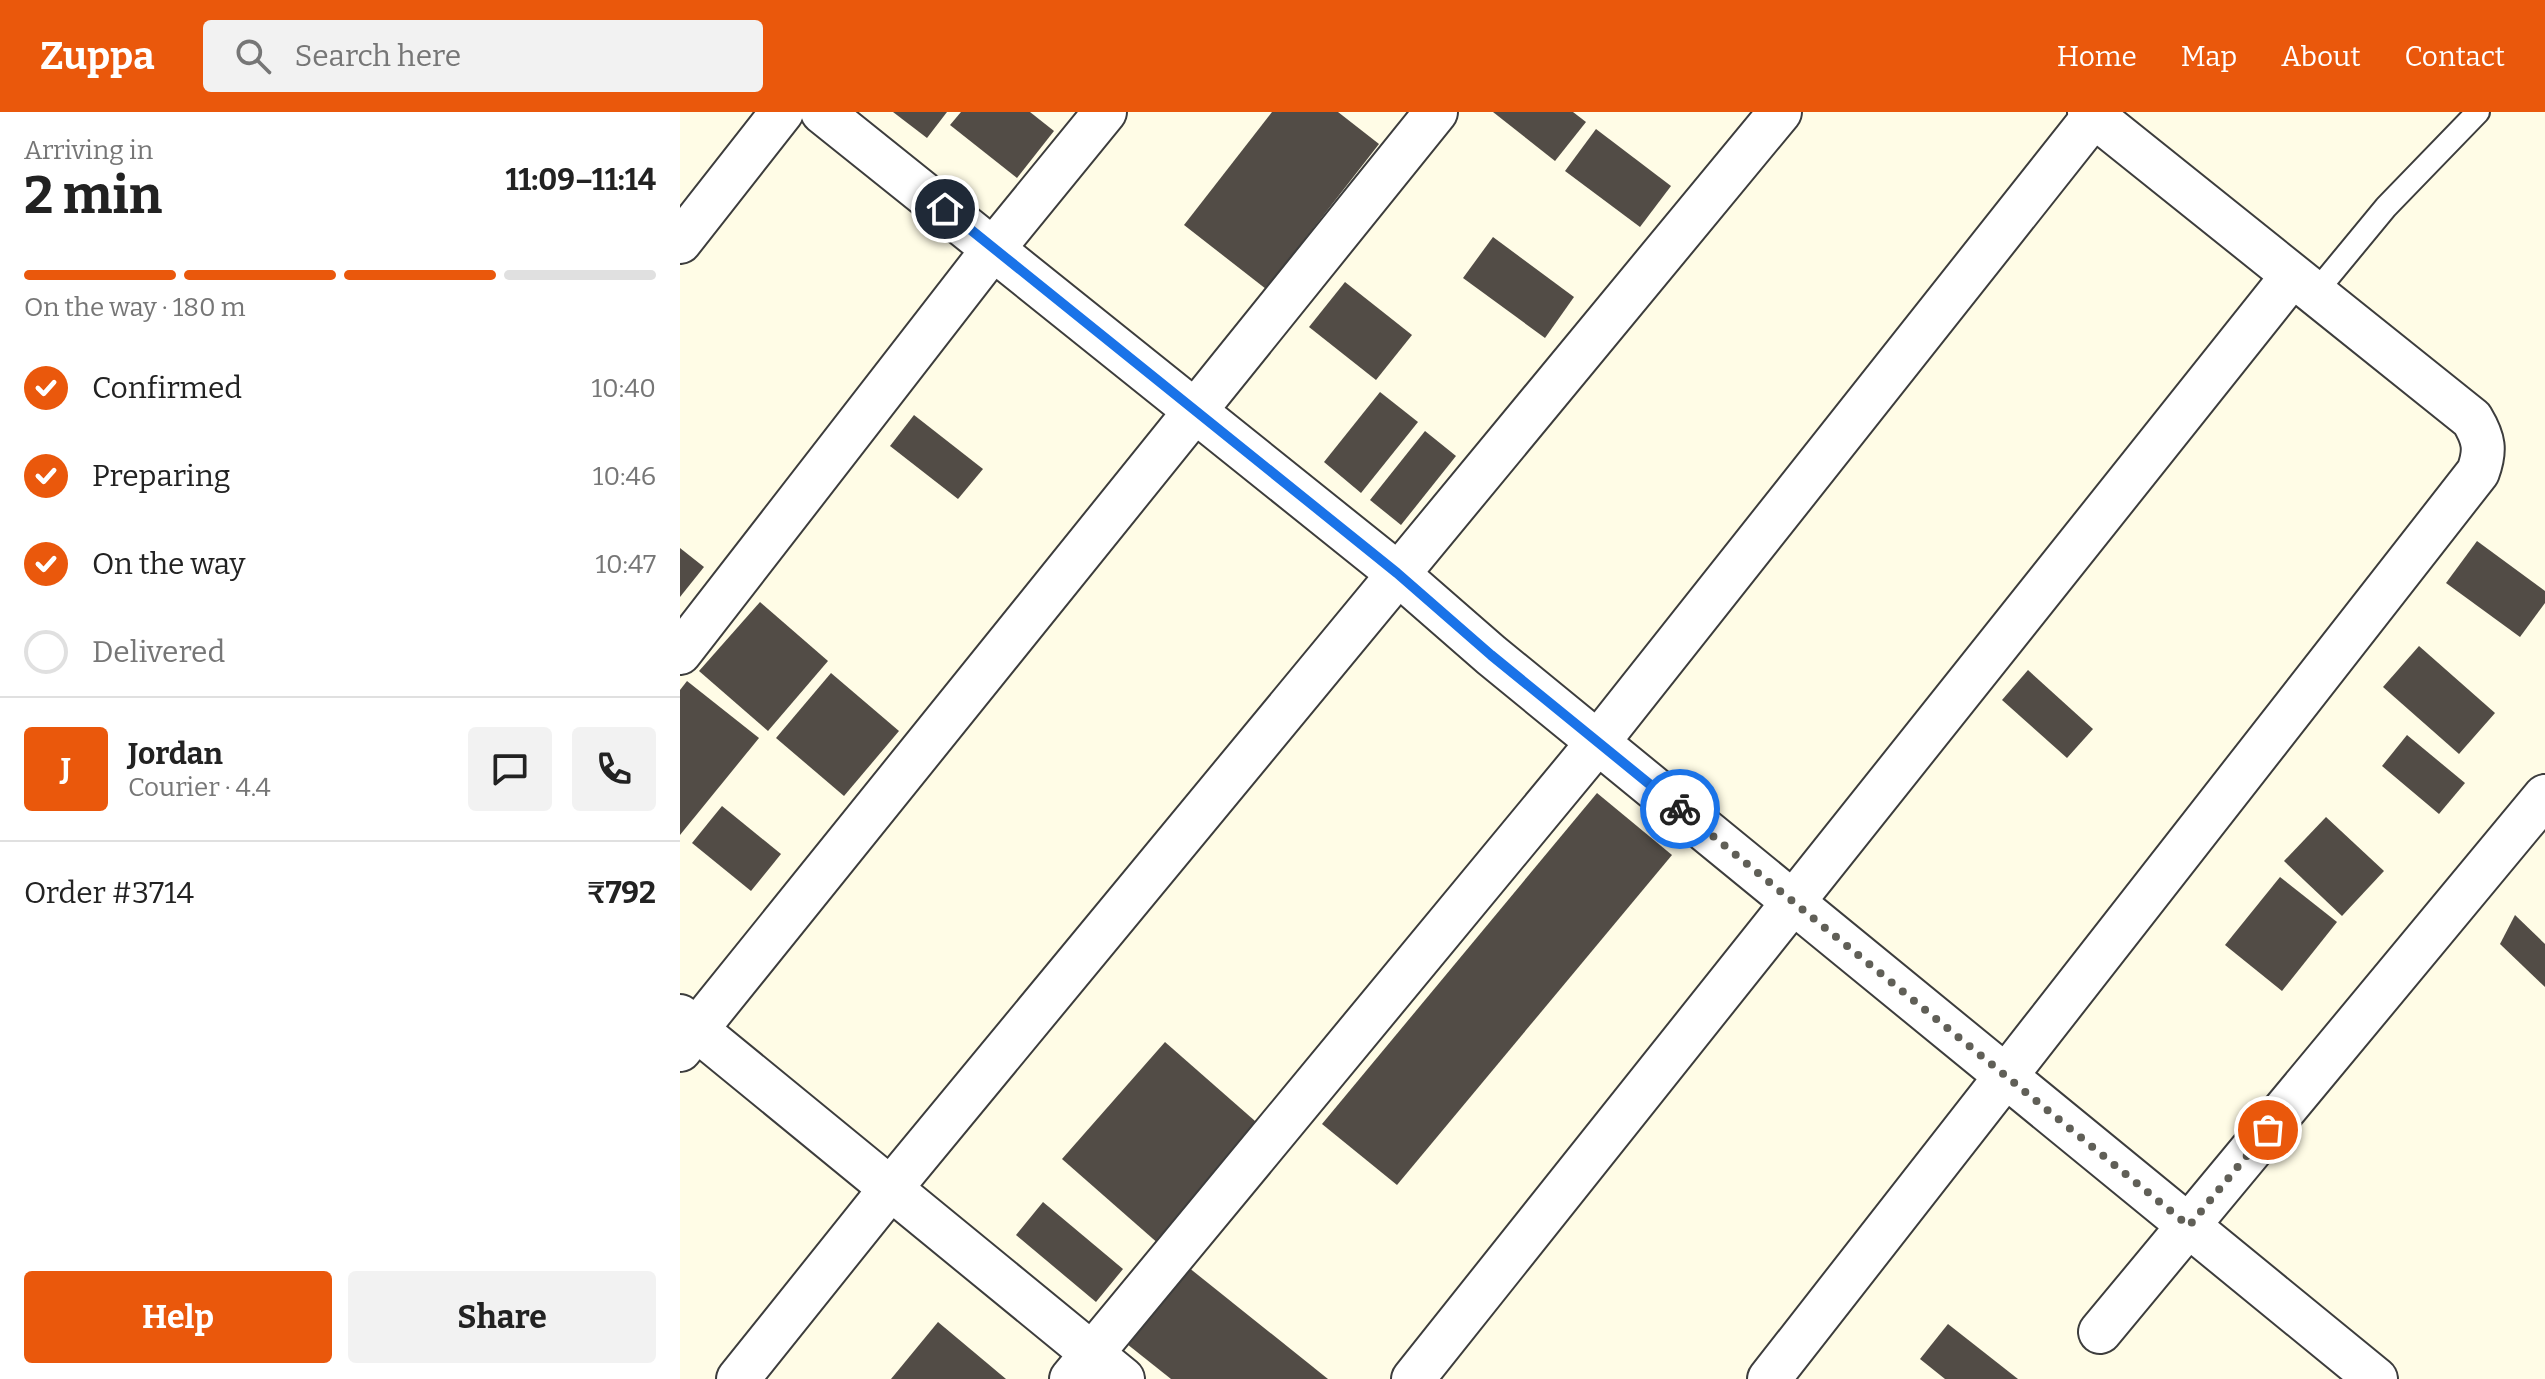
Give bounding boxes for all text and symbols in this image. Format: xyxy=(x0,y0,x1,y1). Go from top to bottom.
search box xyxy=(203,20,763,92)
text: Zuppa xyxy=(40,33,155,79)
icon: search xyxy=(231,34,275,78)
text: Search here xyxy=(295,38,461,74)
text: Home xyxy=(2057,40,2137,73)
text: Map xyxy=(2181,40,2237,73)
text: About xyxy=(2281,40,2361,73)
text: Contact xyxy=(2405,40,2505,73)
text: Arriving in xyxy=(24,135,153,166)
text: 11:09–11:14 xyxy=(505,162,656,198)
text: 2 min xyxy=(24,164,162,227)
pin xyxy=(911,175,979,243)
icon: home xyxy=(923,187,967,231)
text: On the way · 180 m xyxy=(24,292,246,323)
icon: check xyxy=(24,366,68,410)
text: Confirmed xyxy=(92,370,242,406)
text: 10:40 xyxy=(591,373,656,404)
icon: check xyxy=(24,454,68,498)
text: Preparing xyxy=(92,458,230,494)
text: 10:46 xyxy=(593,461,656,492)
icon: check xyxy=(24,542,68,586)
text: On the way xyxy=(92,546,245,582)
text: 10:47 xyxy=(595,549,656,580)
text: Delivered xyxy=(92,634,225,670)
button: chat xyxy=(468,727,552,811)
button: phone xyxy=(572,727,656,811)
text: Jordan xyxy=(128,736,223,772)
text: J xyxy=(61,751,71,787)
courier xyxy=(1640,769,1720,849)
text: Courier · 4.4 xyxy=(128,772,271,803)
icon: bike xyxy=(1658,787,1702,831)
text: Order #3714 xyxy=(24,875,194,911)
text: ₹792 xyxy=(587,875,656,911)
pin xyxy=(2234,1096,2302,1164)
icon: bag xyxy=(2246,1108,2290,1152)
button: Help xyxy=(24,1271,332,1363)
button: Share xyxy=(348,1271,656,1363)

